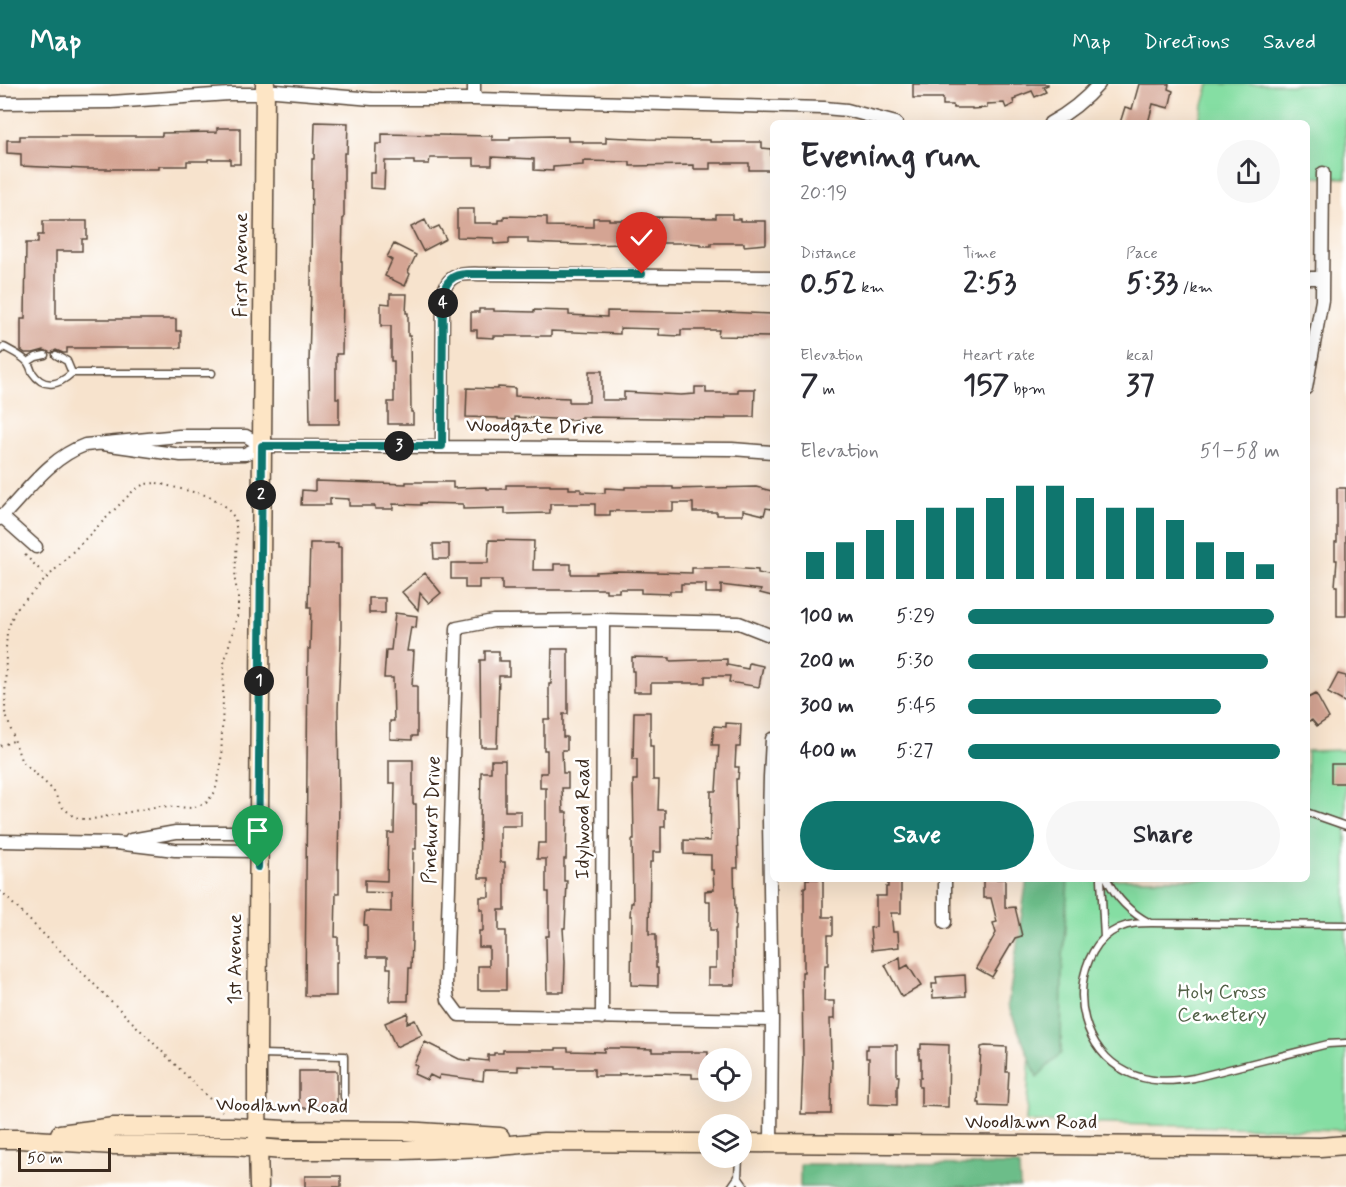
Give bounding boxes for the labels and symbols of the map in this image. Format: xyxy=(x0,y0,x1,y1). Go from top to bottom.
street label: First Avenue xyxy=(228,212,255,318)
pin xyxy=(616,212,667,274)
pin: 4 xyxy=(428,288,458,318)
street label: Woodgate Drive xyxy=(466,412,604,443)
pin: 3 xyxy=(384,431,414,461)
pin: 2 xyxy=(246,480,276,510)
pin: 1 xyxy=(244,666,274,696)
street label: Pinehurst Drive xyxy=(416,755,448,885)
street label: Idylwood Road xyxy=(570,759,597,879)
pin xyxy=(232,805,283,867)
street label: 1st Avenue xyxy=(222,913,249,1004)
park label: Holy Cross Cemetery xyxy=(1177,979,1267,1029)
street label: Woodlawn Road xyxy=(216,1091,348,1121)
street label: Woodlawn Road xyxy=(965,1109,1097,1136)
scale bar xyxy=(18,1145,111,1172)

